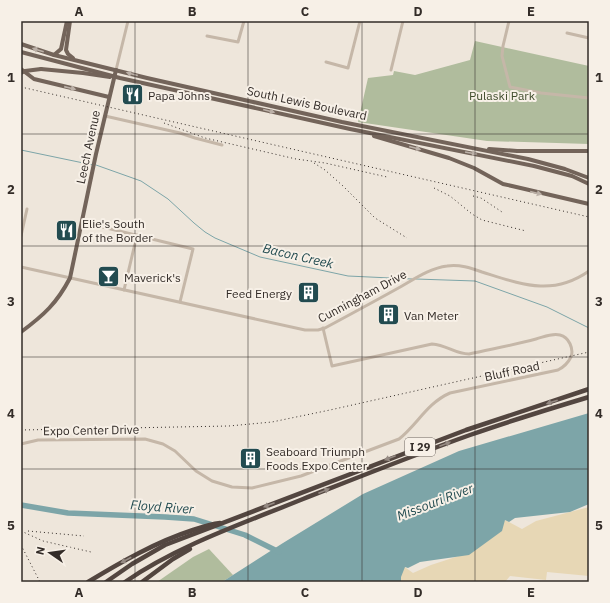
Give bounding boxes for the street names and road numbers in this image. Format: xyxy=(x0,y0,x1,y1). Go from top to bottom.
street label: South Lewis Boulevard xyxy=(246,83,368,123)
street label: Leech Avenue xyxy=(73,108,103,185)
street label: Cunningham Drive xyxy=(315,266,409,326)
street label: Bluff Road xyxy=(483,358,541,384)
street label: Expo Center Drive xyxy=(43,422,140,438)
road number: I 29 xyxy=(405,438,435,456)

